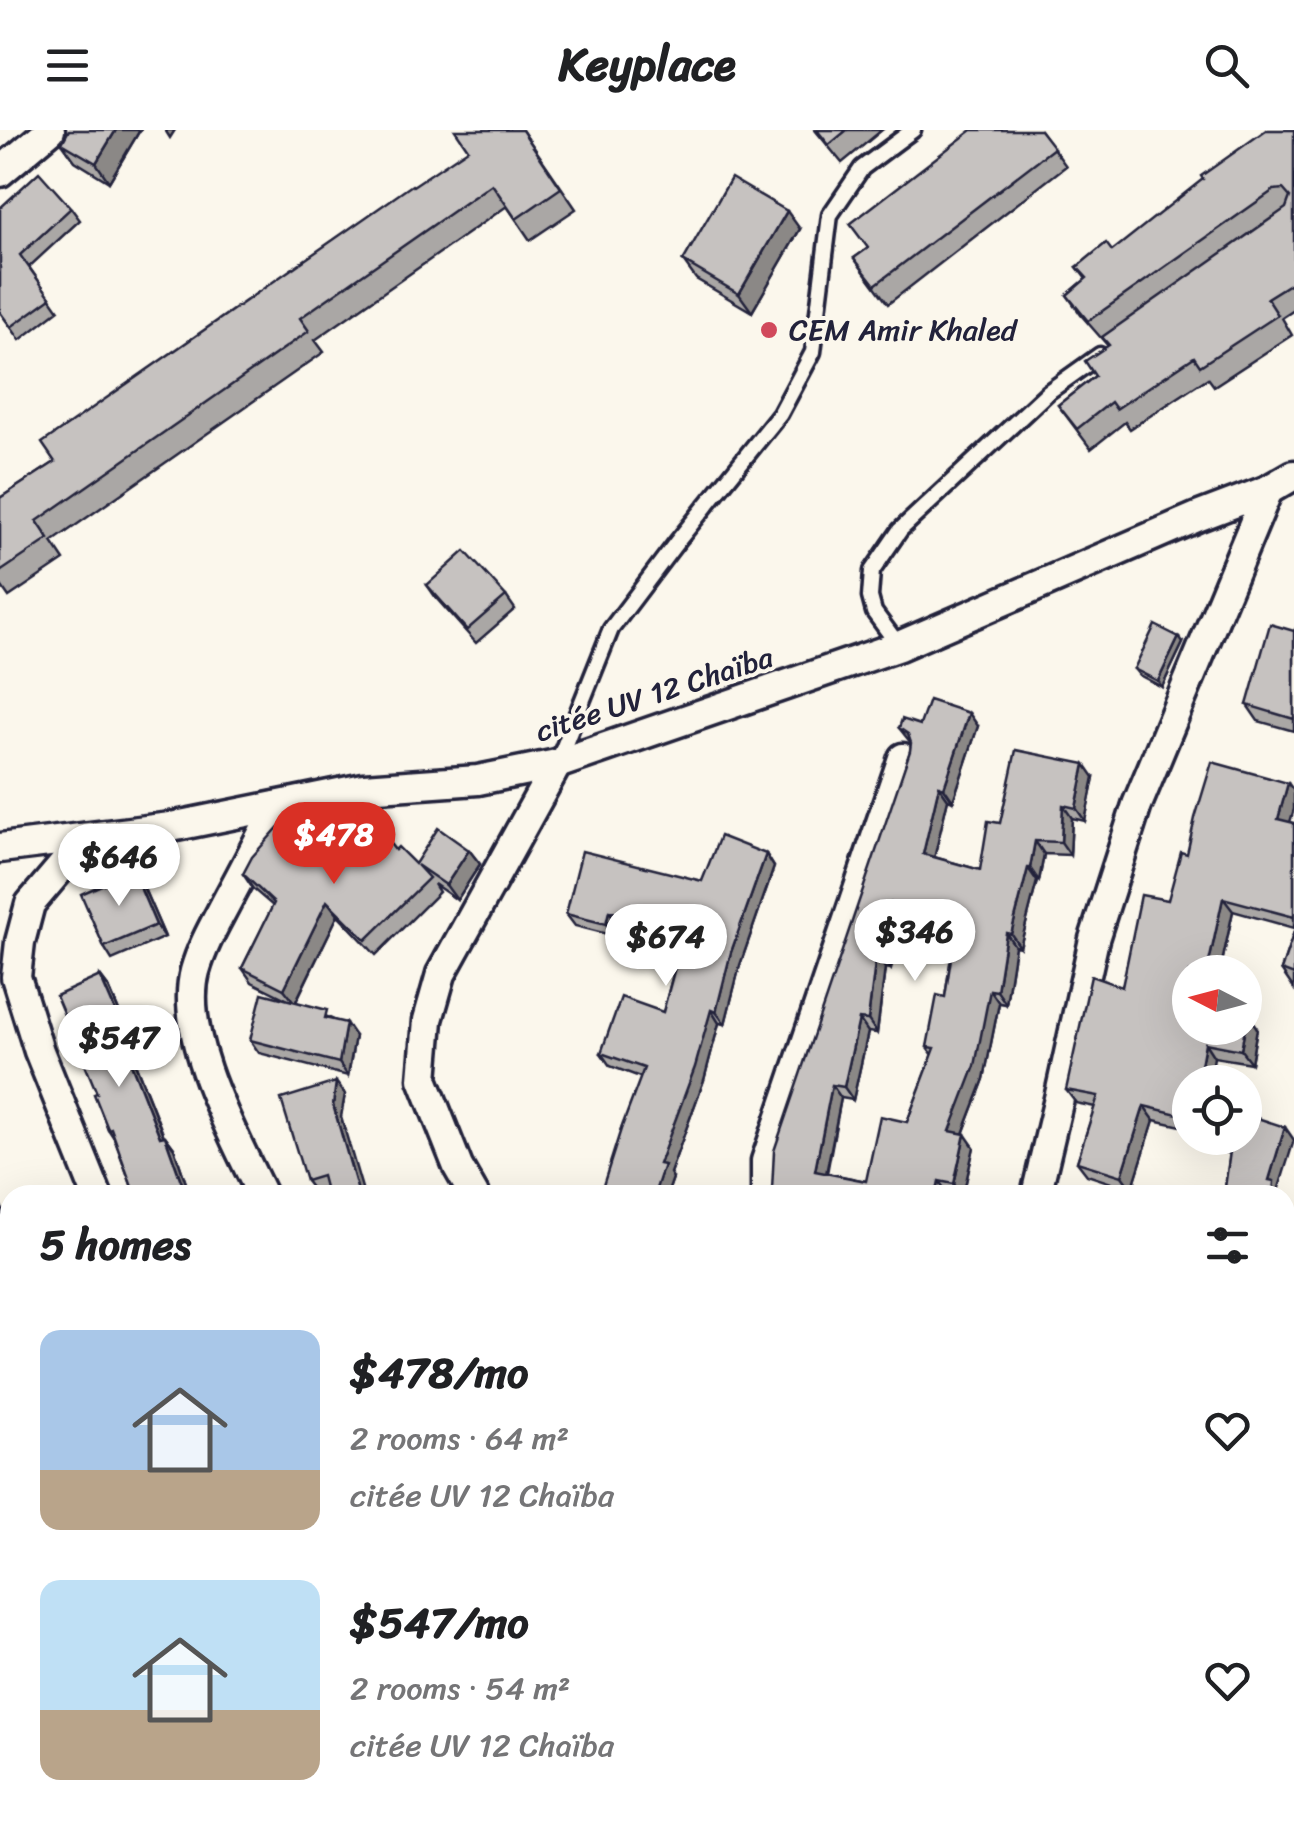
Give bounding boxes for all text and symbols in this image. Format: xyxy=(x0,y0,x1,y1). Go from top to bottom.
text: Keyplace xyxy=(558,25,736,105)
icon: menu xyxy=(40,38,95,93)
icon: search xyxy=(1199,38,1254,93)
place label: CEM Amir Khaled xyxy=(789,303,1019,357)
marker: CEM Amir Khaled xyxy=(758,319,780,341)
street label: citée UV 12 Chaïba xyxy=(528,630,781,758)
pin: $478 xyxy=(275,802,393,887)
text: $478 xyxy=(294,806,374,863)
pin: $646 xyxy=(60,824,178,909)
text: $646 xyxy=(80,828,158,885)
pin: $346 xyxy=(856,899,974,984)
text: $346 xyxy=(876,903,954,960)
pin: $674 xyxy=(607,904,725,989)
text: $674 xyxy=(627,908,705,965)
north arrow xyxy=(1172,955,1262,1045)
map controls xyxy=(1172,955,1262,1155)
pin: $547 xyxy=(60,1005,178,1090)
text: $547 xyxy=(79,1009,159,1066)
button: locate xyxy=(1172,1065,1262,1155)
text: 5 homes xyxy=(40,1208,191,1282)
icon: filters xyxy=(1200,1218,1255,1273)
text: $478/mo xyxy=(350,1336,528,1410)
icon: home xyxy=(120,1370,240,1490)
icon: heart xyxy=(1200,1403,1255,1458)
text: 2 rooms · 64 m² xyxy=(350,1410,569,1467)
text: citée UV 12 Chaïba xyxy=(350,1467,614,1524)
text: $547/mo xyxy=(350,1586,529,1660)
icon: home xyxy=(120,1620,240,1740)
icon: heart xyxy=(1200,1653,1255,1708)
text: 2 rooms · 54 m² xyxy=(350,1660,570,1717)
text: citée UV 12 Chaïba xyxy=(350,1717,614,1774)

